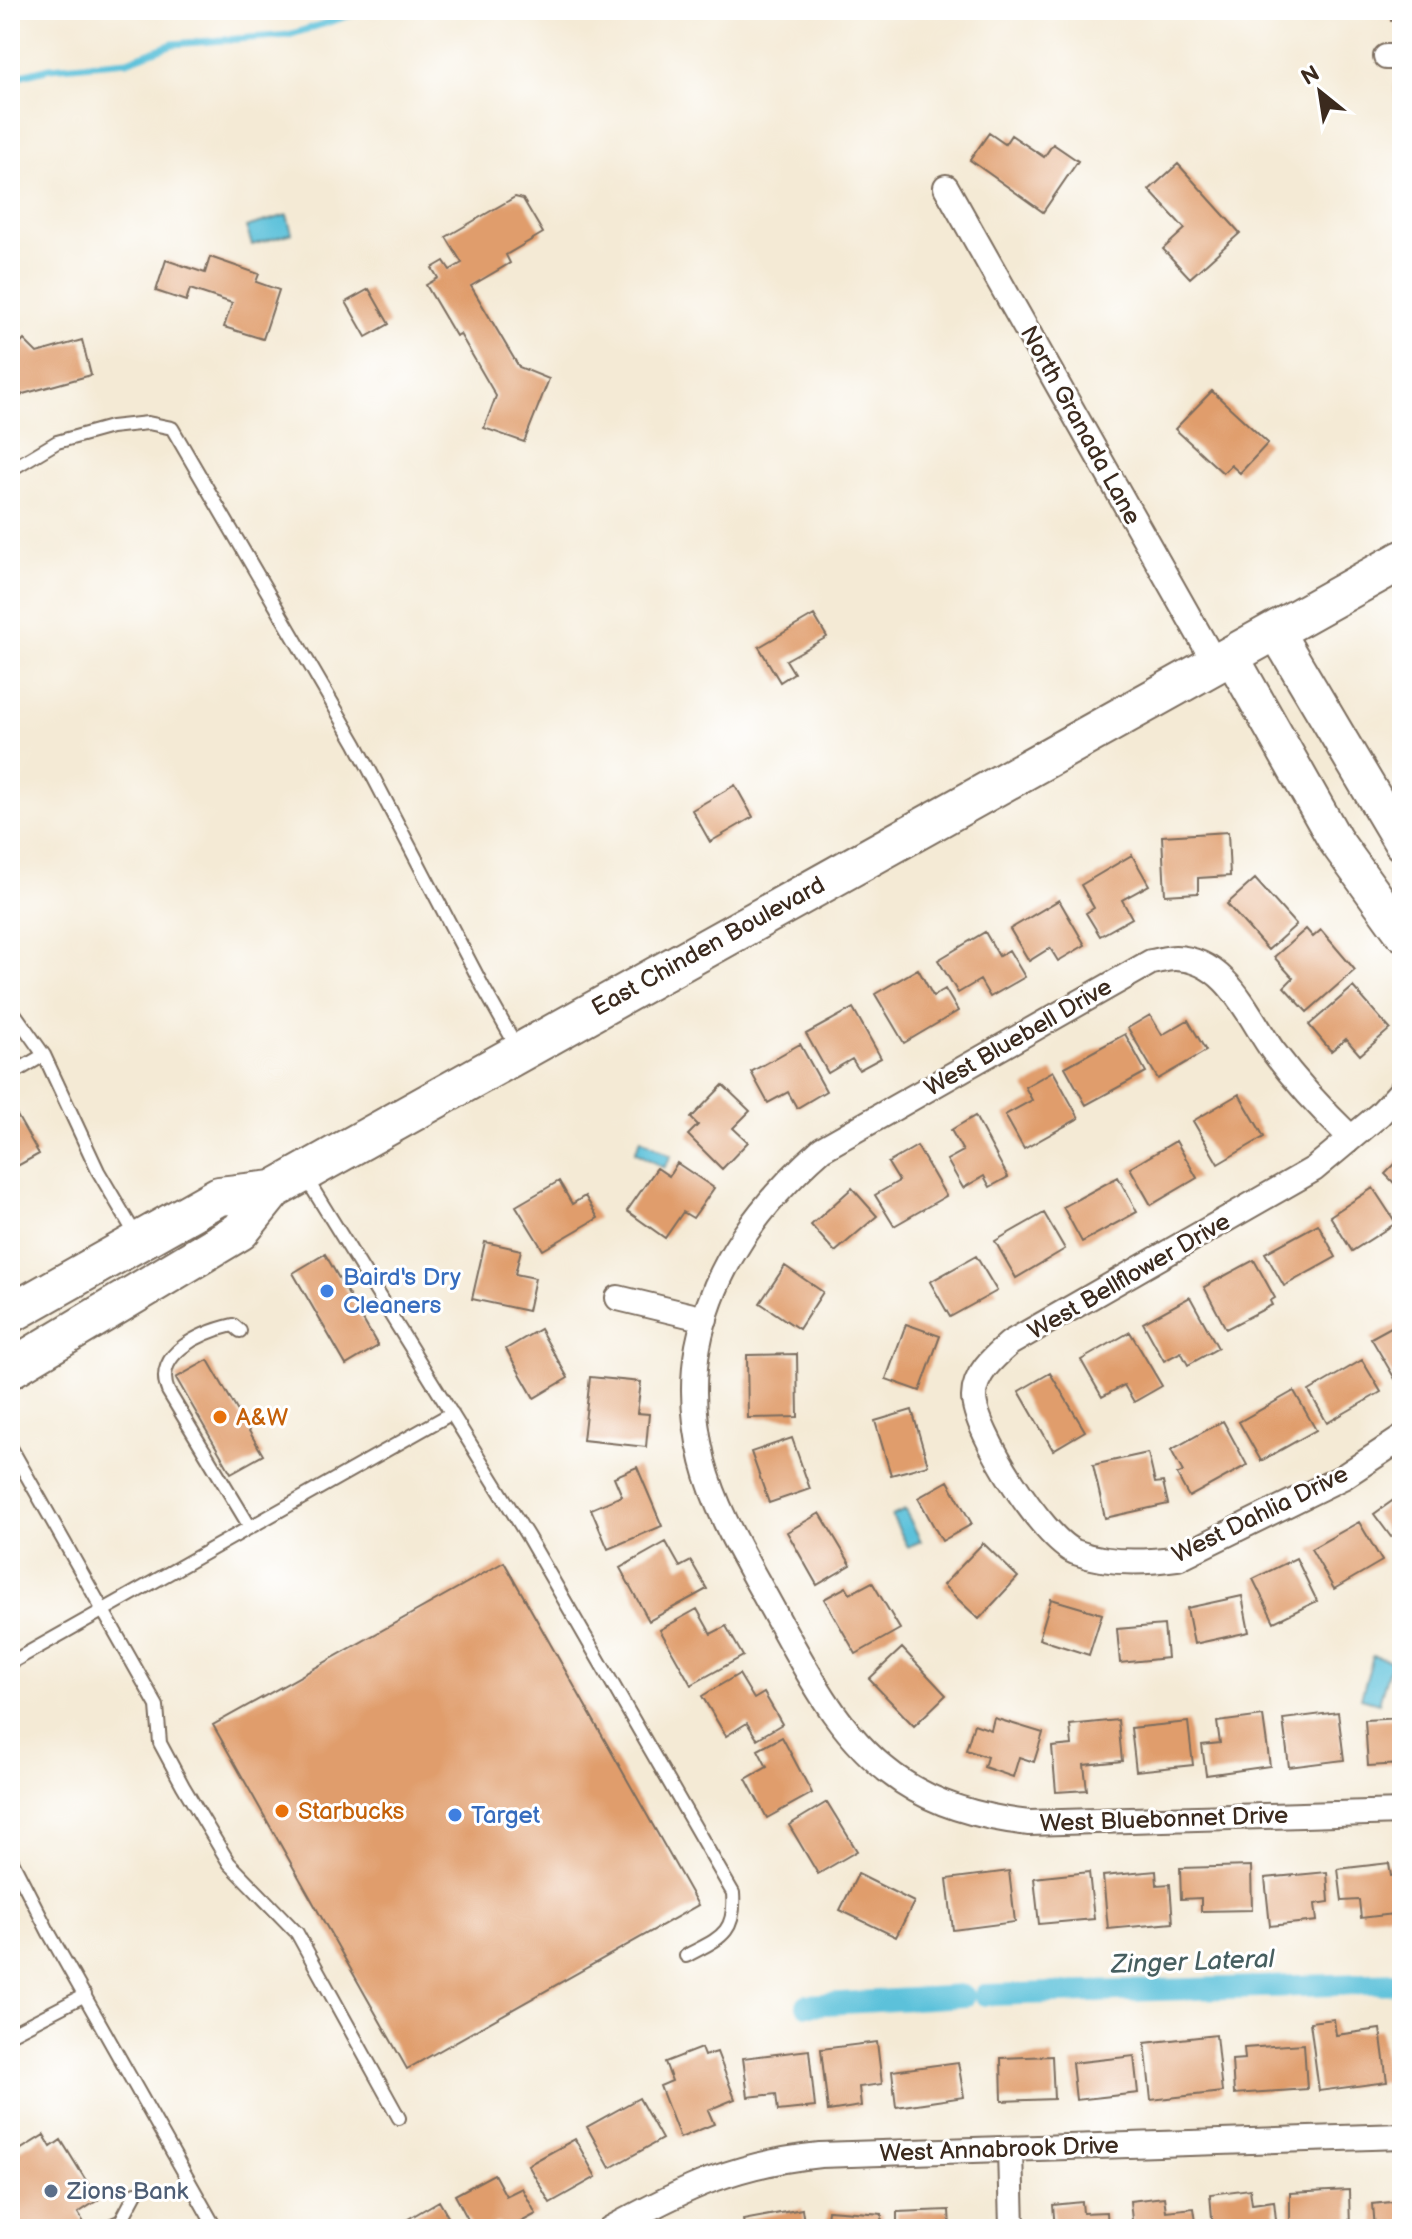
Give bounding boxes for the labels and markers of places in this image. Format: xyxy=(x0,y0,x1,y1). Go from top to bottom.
place label: Baird's Dry Cleaners xyxy=(343,1263,461,1320)
marker: Baird's Dry Cleaners xyxy=(318,1282,336,1300)
place label: A&W xyxy=(236,1403,289,1432)
marker: A&W xyxy=(211,1408,229,1426)
place label: Starbucks xyxy=(298,1797,405,1826)
place label: Target xyxy=(471,1801,541,1830)
marker: Starbucks xyxy=(273,1802,291,1820)
marker: Target xyxy=(446,1806,464,1824)
place label: Zions Bank xyxy=(66,2177,188,2206)
marker: Zions Bank xyxy=(42,2182,60,2200)

